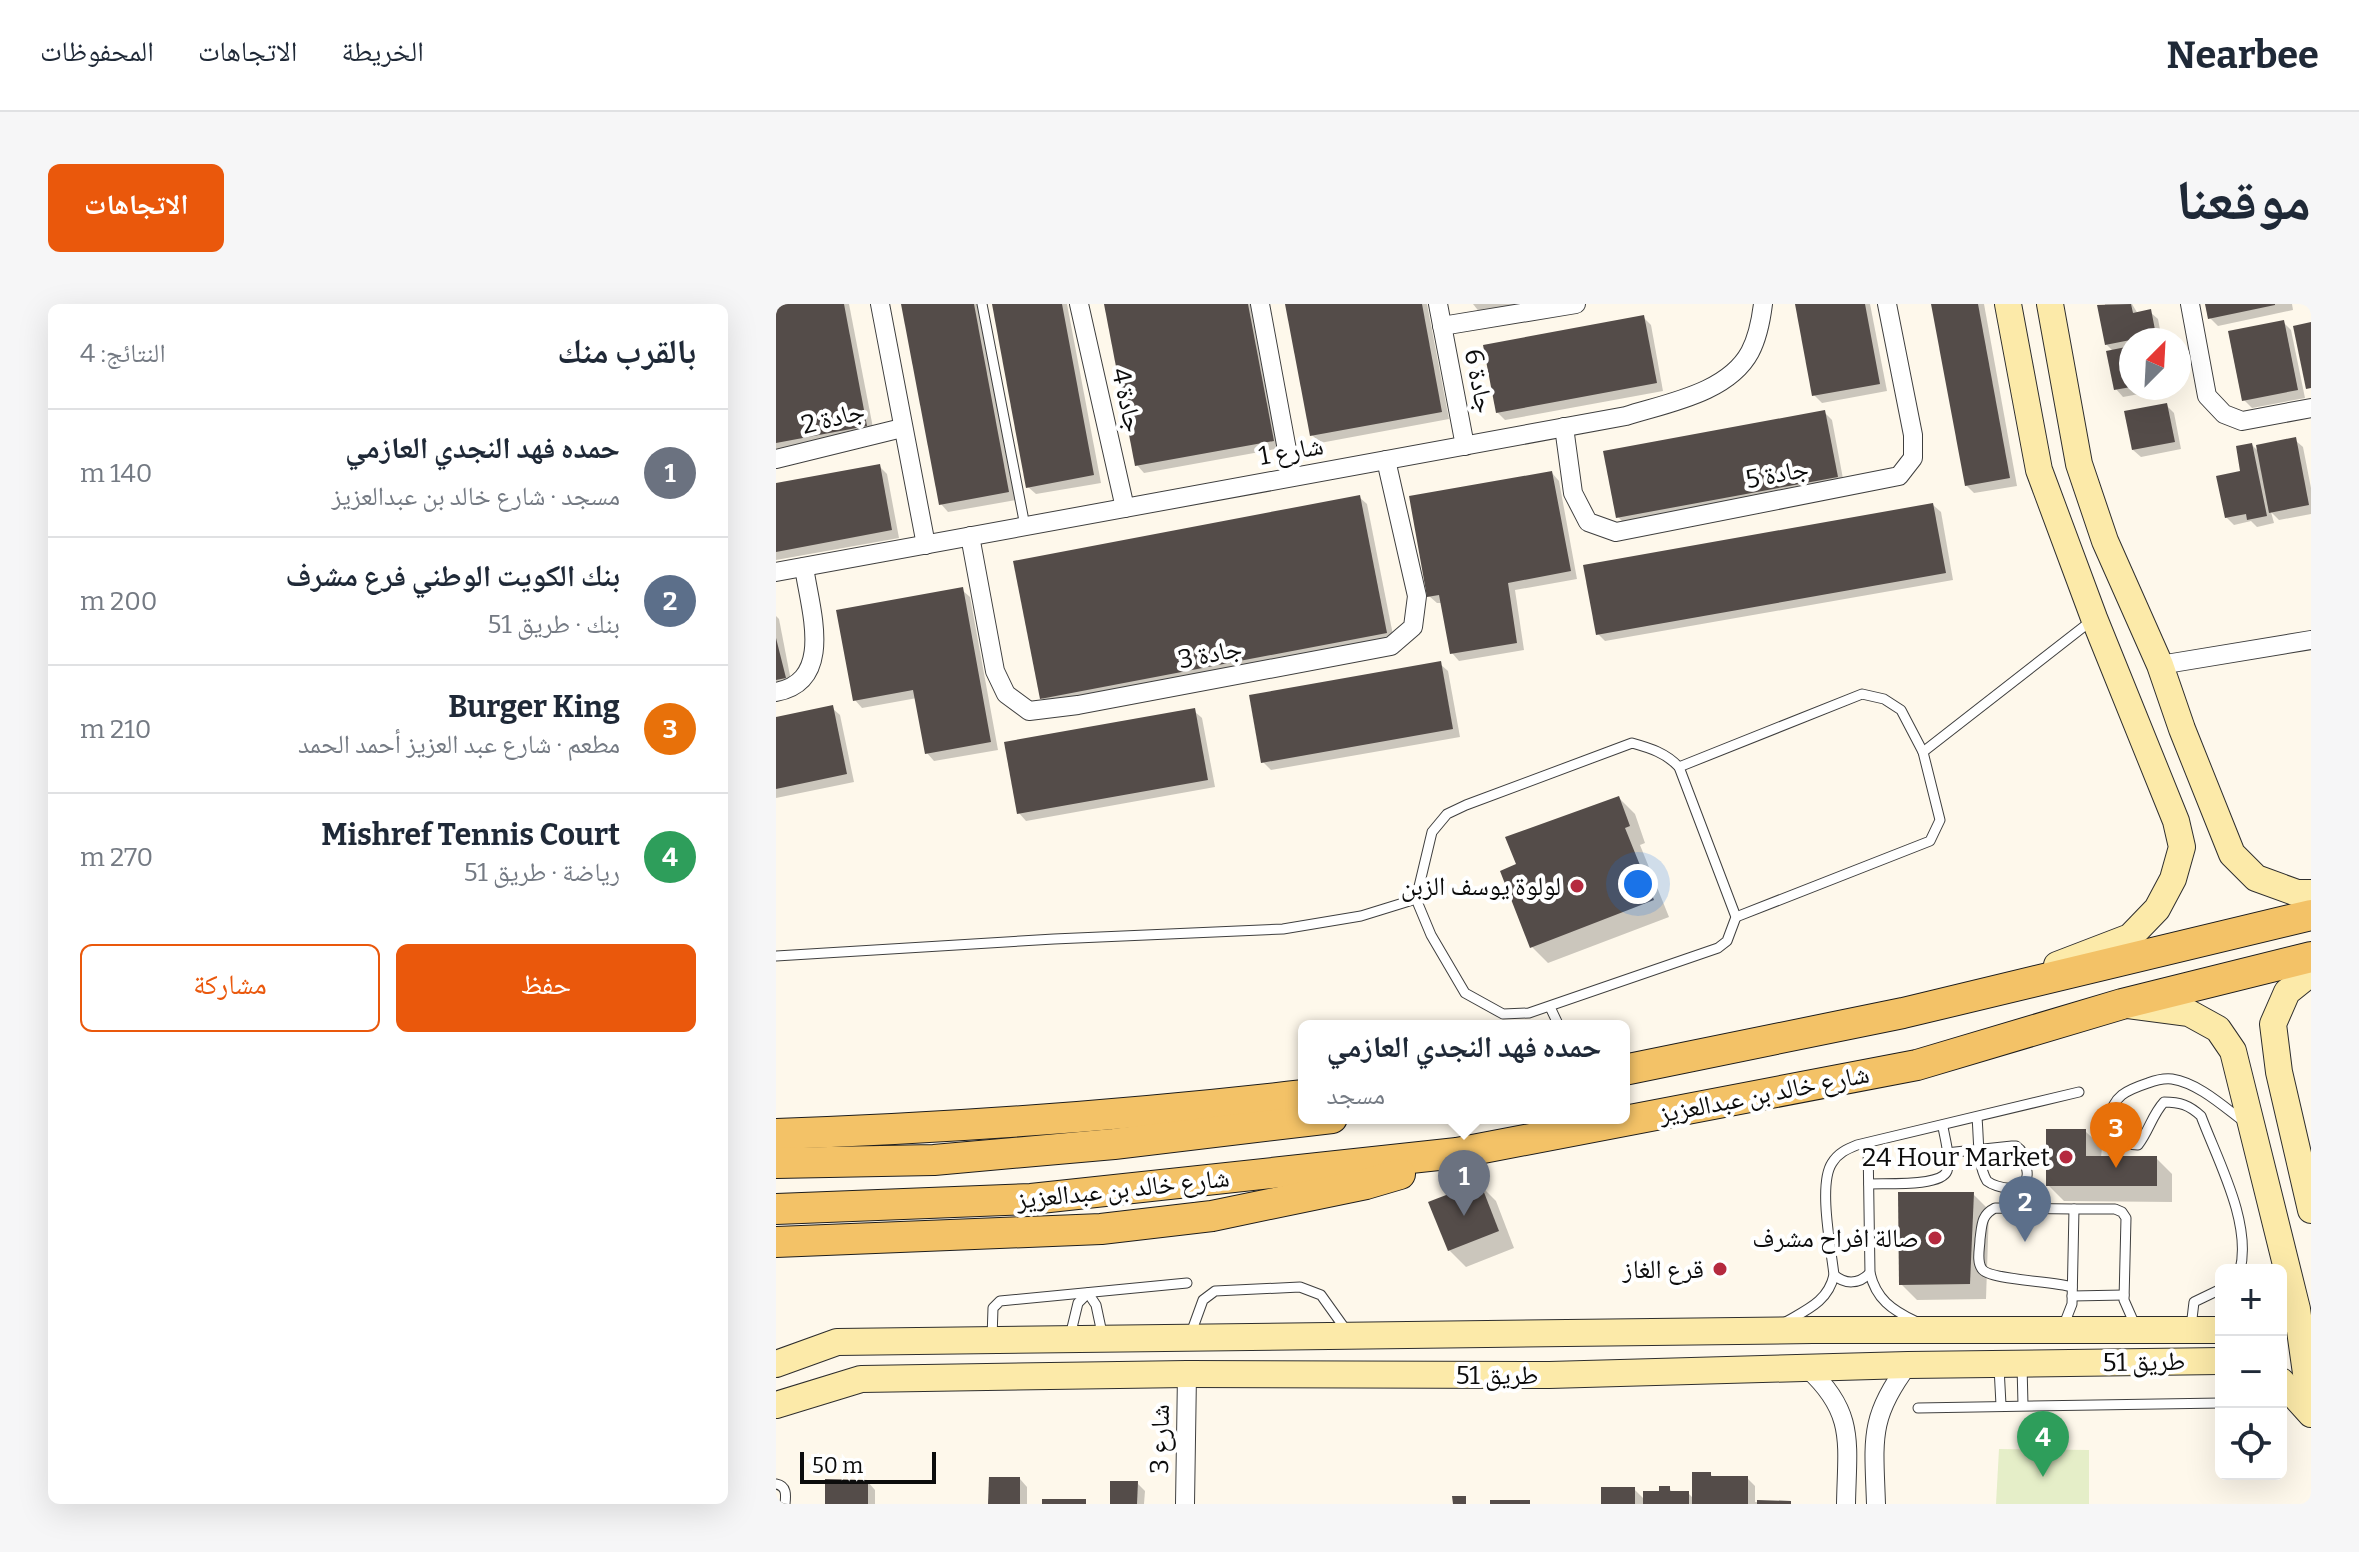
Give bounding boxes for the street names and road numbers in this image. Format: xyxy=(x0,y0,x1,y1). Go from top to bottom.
street label: جادة 6 xyxy=(1458,346,1500,416)
street label: جادة 4 xyxy=(1105,365,1149,435)
street label: جادة 2 xyxy=(798,395,868,441)
street label: شارع 1 xyxy=(1256,430,1326,472)
street label: جادة 5 xyxy=(1743,453,1811,495)
street label: جادة 3 xyxy=(1175,633,1245,675)
street label: شارع خالد بن عبدالعزيز xyxy=(1655,1058,1872,1130)
street label: شارع خالد بن عبدالعزيز xyxy=(1014,1162,1231,1216)
street label: طريق 51 xyxy=(2102,1346,2186,1378)
street label: طريق 51 xyxy=(1456,1360,1538,1391)
street label: شارع 3 xyxy=(1144,1404,1176,1474)

